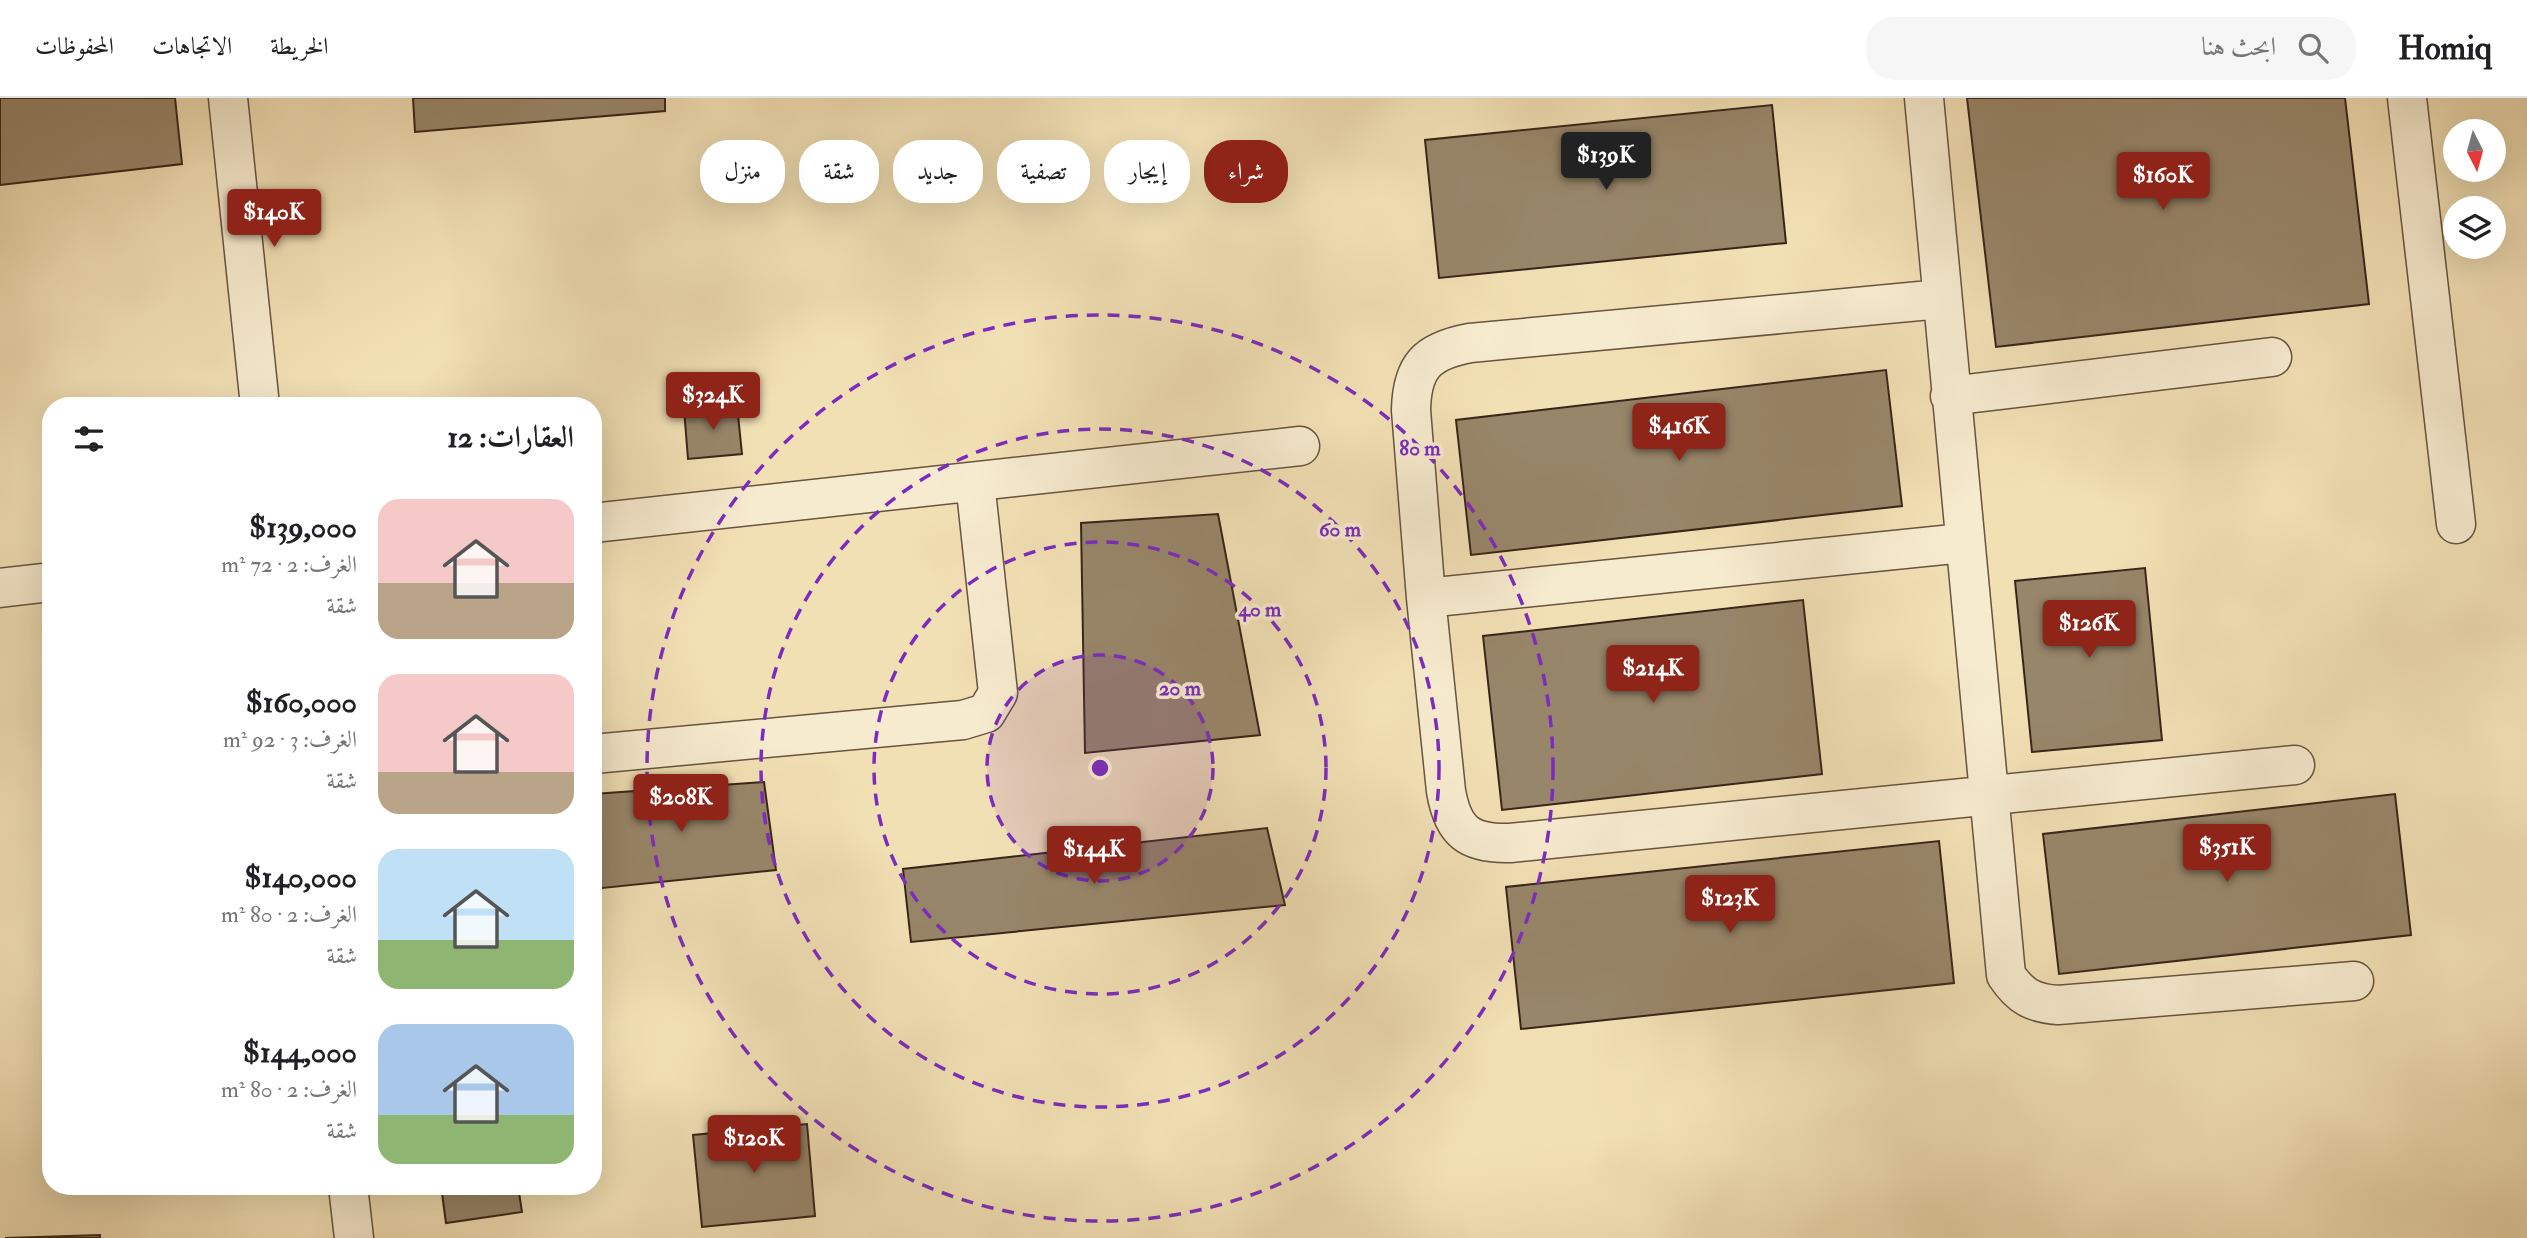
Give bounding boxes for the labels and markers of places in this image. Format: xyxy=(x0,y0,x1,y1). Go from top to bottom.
pin: $139K xyxy=(1557,132,1655,192)
pin: $160K xyxy=(2114,152,2212,212)
pin: $140K xyxy=(225,190,323,249)
pin: $324K xyxy=(664,372,762,432)
pin: $416K xyxy=(1630,404,1728,463)
pin: $126K xyxy=(2040,601,2138,660)
pin: $214K xyxy=(1604,646,1702,705)
centre of rings xyxy=(1088,756,1112,780)
pin: $208K xyxy=(632,774,730,834)
pin: $351K xyxy=(2178,824,2276,884)
pin: $144K xyxy=(1045,826,1143,886)
pin: $123K xyxy=(1681,876,1779,935)
pin: $120K xyxy=(705,1116,803,1175)

